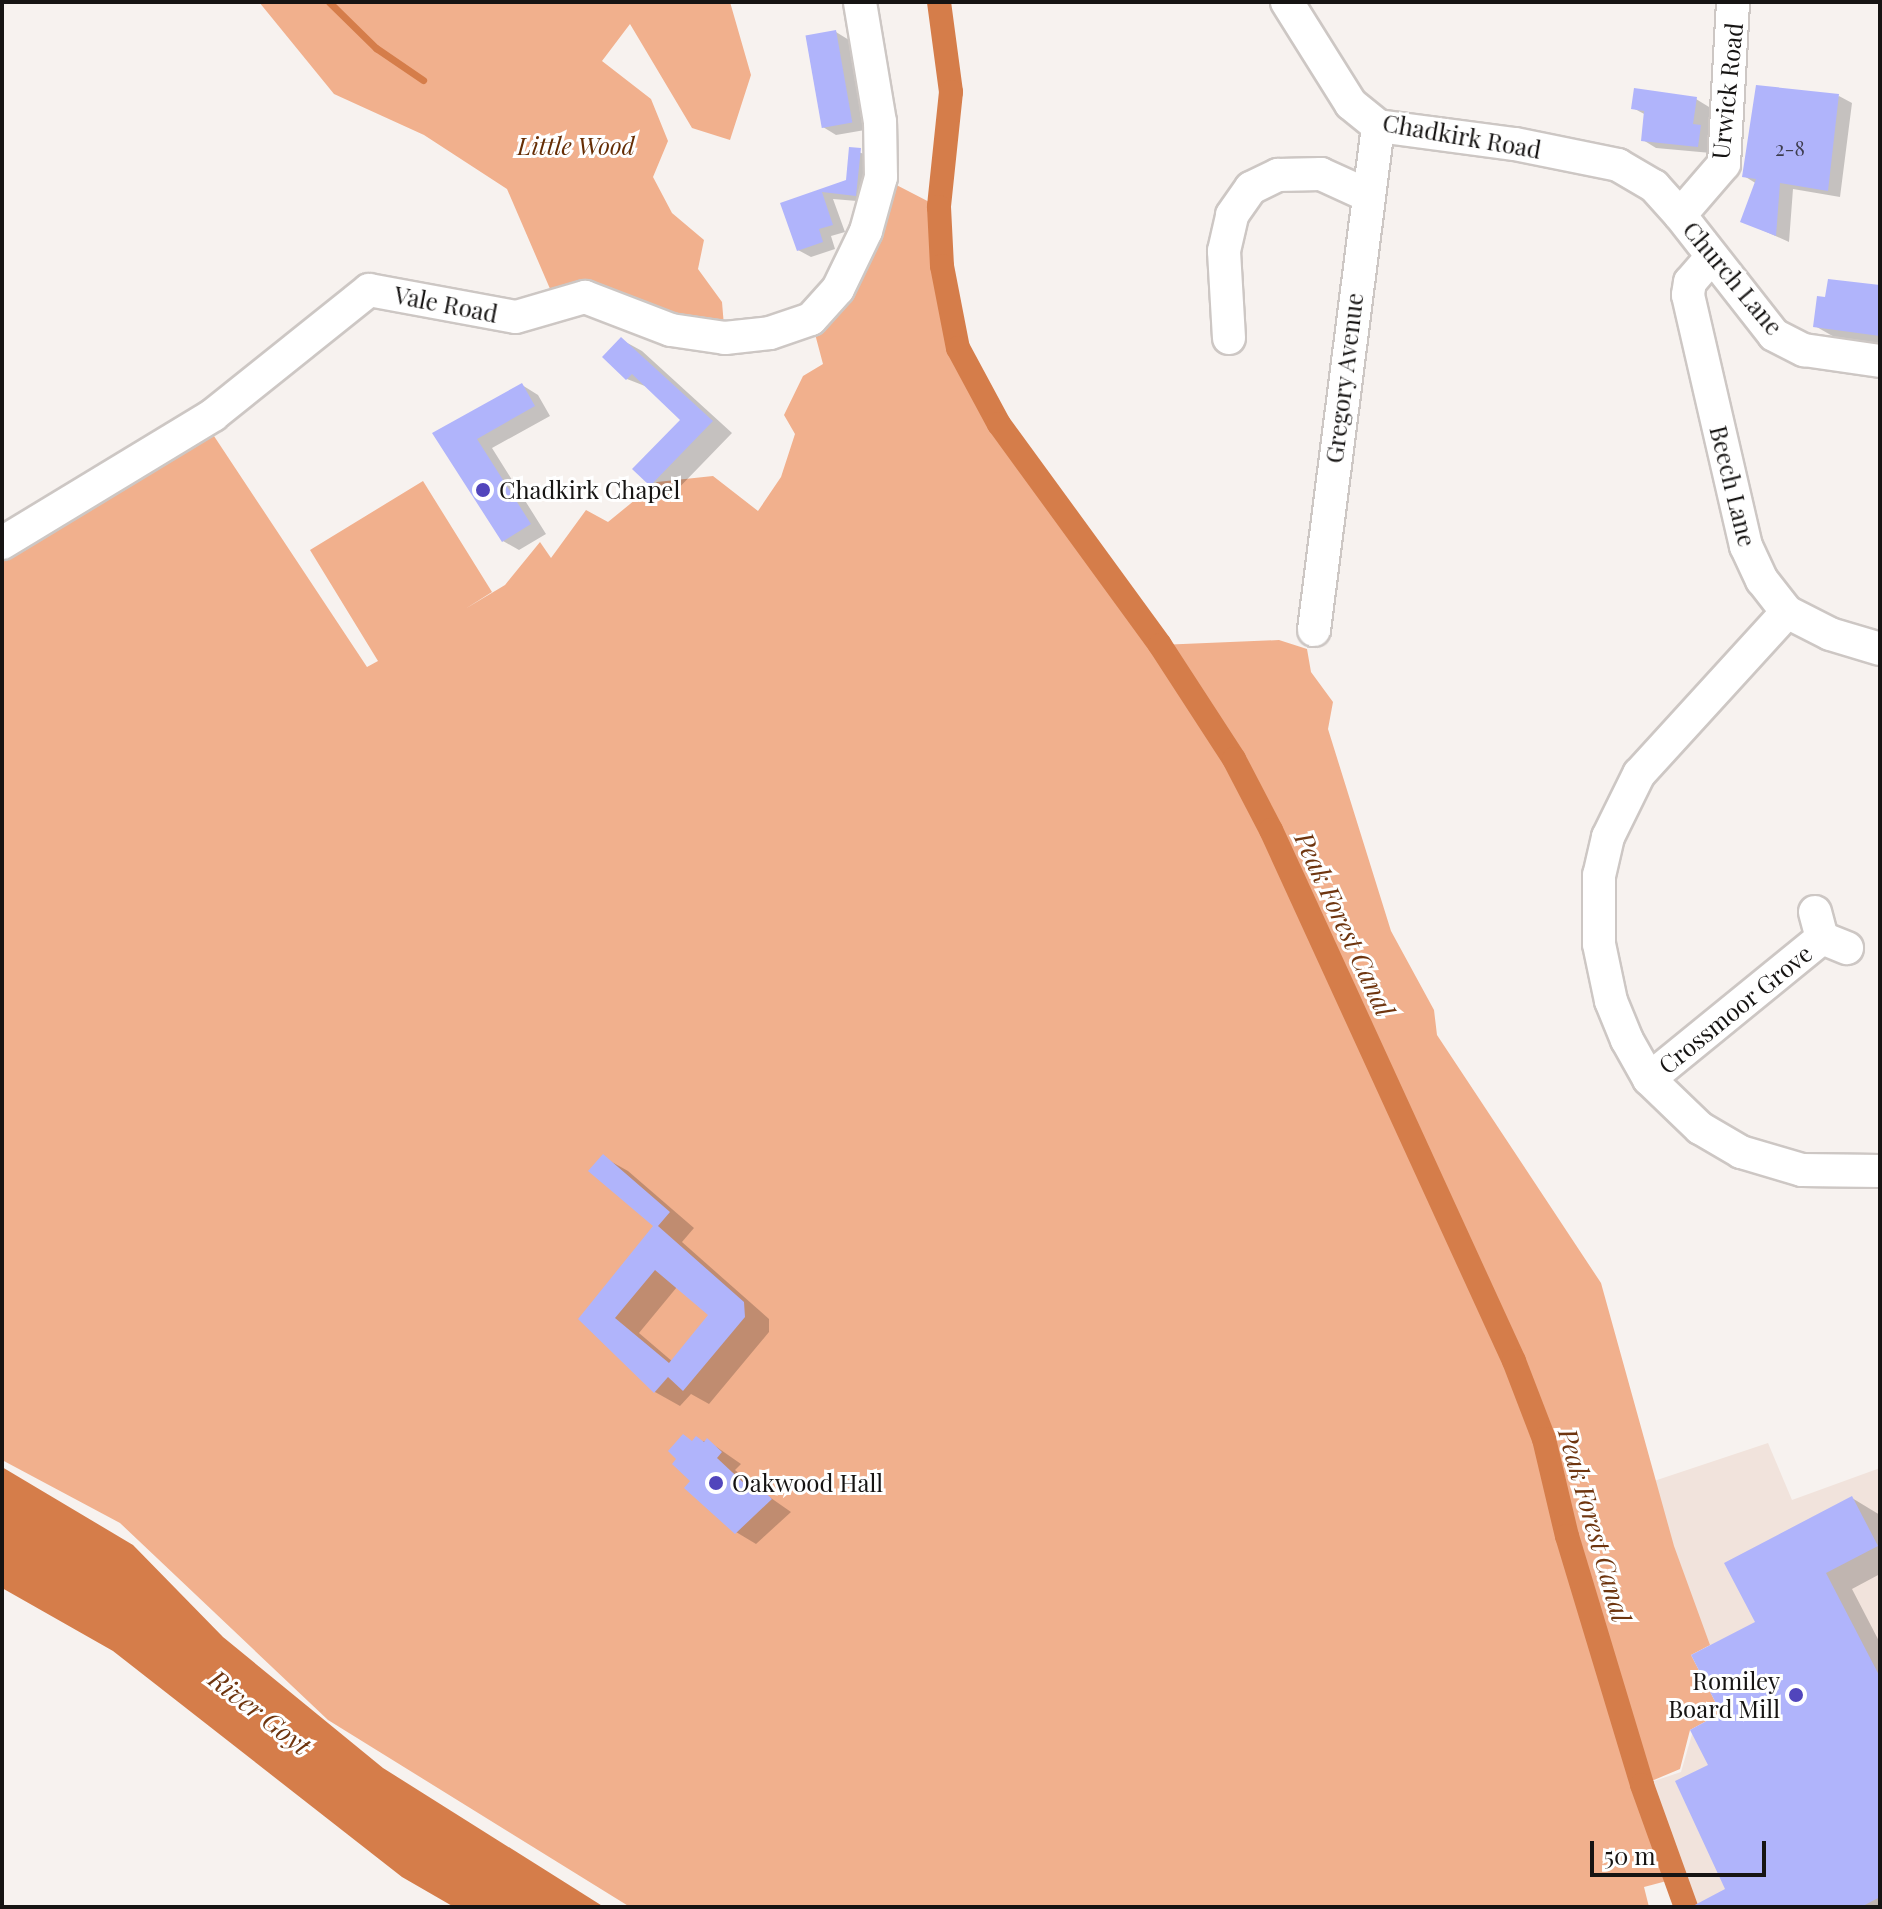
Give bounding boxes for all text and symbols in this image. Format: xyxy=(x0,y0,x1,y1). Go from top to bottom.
street label: Urwick Road xyxy=(1705,21,1749,161)
street label: Chadkirk Road xyxy=(1380,108,1544,164)
park label: Little Wood xyxy=(517,132,635,160)
house number: 2-8 xyxy=(1775,135,1805,159)
street label: Church Lane xyxy=(1677,215,1789,341)
street label: Vale Road xyxy=(392,280,500,328)
street label: Gregory Avenue xyxy=(1319,291,1369,465)
street label: Beech Lane xyxy=(1704,423,1762,549)
place label: Chadkirk Chapel xyxy=(499,476,681,504)
marker: Chadkirk Chapel xyxy=(474,481,492,499)
water label: Peak Forest Canal xyxy=(1289,827,1401,1021)
street label: Crossmoor Grove xyxy=(1652,938,1818,1080)
water label: Peak Forest Canal xyxy=(1552,1425,1638,1625)
place label: Oakwood Hall xyxy=(732,1469,883,1497)
marker: Oakwood Hall xyxy=(707,1474,725,1492)
water label: River Goyt xyxy=(203,1663,317,1761)
place label: Romiley Board Mill xyxy=(1668,1667,1780,1723)
marker: Romiley Board Mill xyxy=(1787,1686,1805,1704)
scale bar xyxy=(1594,1825,1770,1875)
text: 50 m xyxy=(1604,1839,1656,1871)

